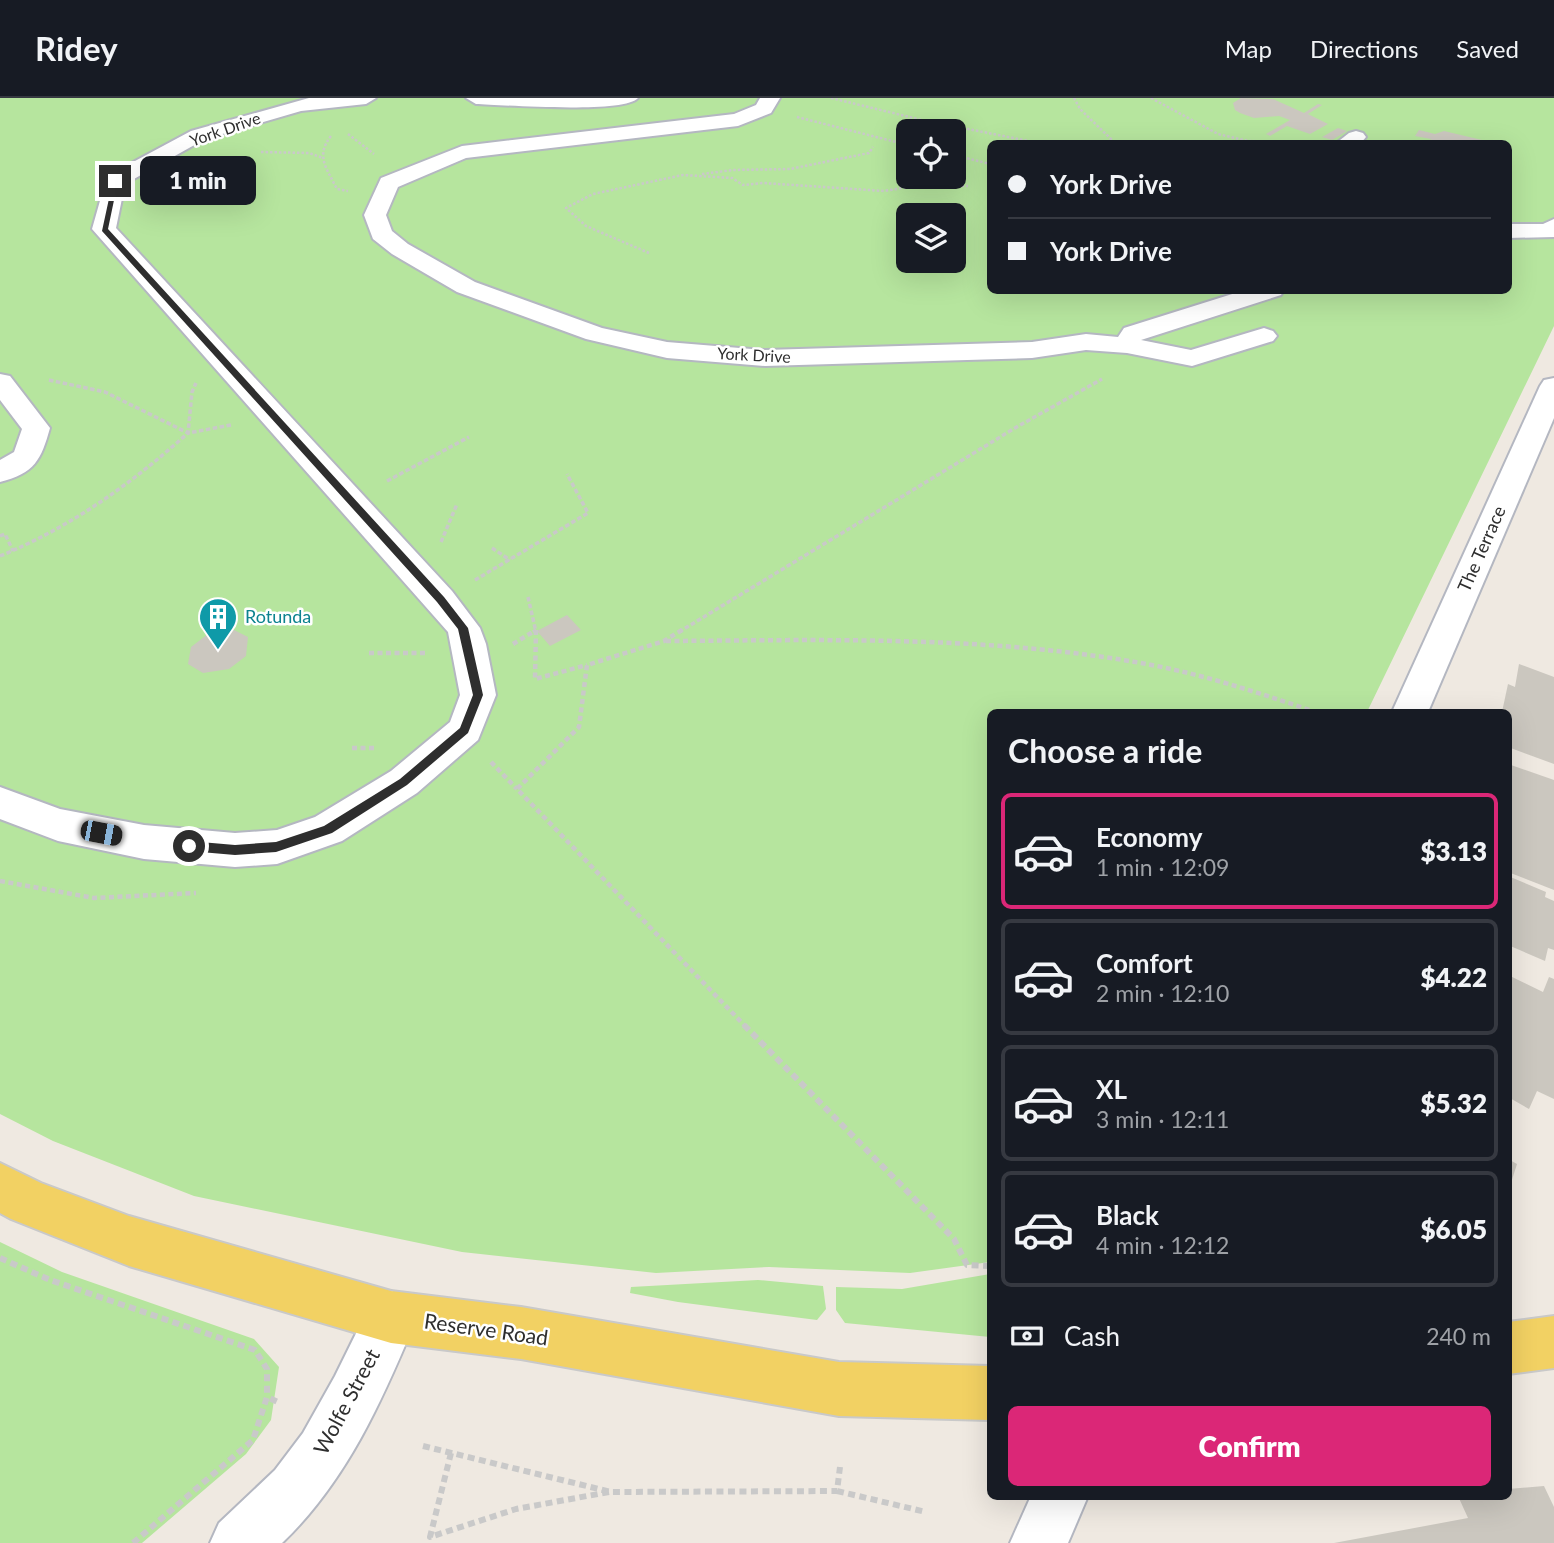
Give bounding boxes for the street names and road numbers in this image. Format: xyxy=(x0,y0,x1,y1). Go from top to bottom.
street label: York Drive xyxy=(187,108,263,149)
street label: York Drive xyxy=(717,343,791,366)
street label: The Terrace xyxy=(1452,502,1510,595)
street label: Reserve Road xyxy=(423,1307,550,1350)
street label: Wolfe Street xyxy=(307,1344,384,1458)

